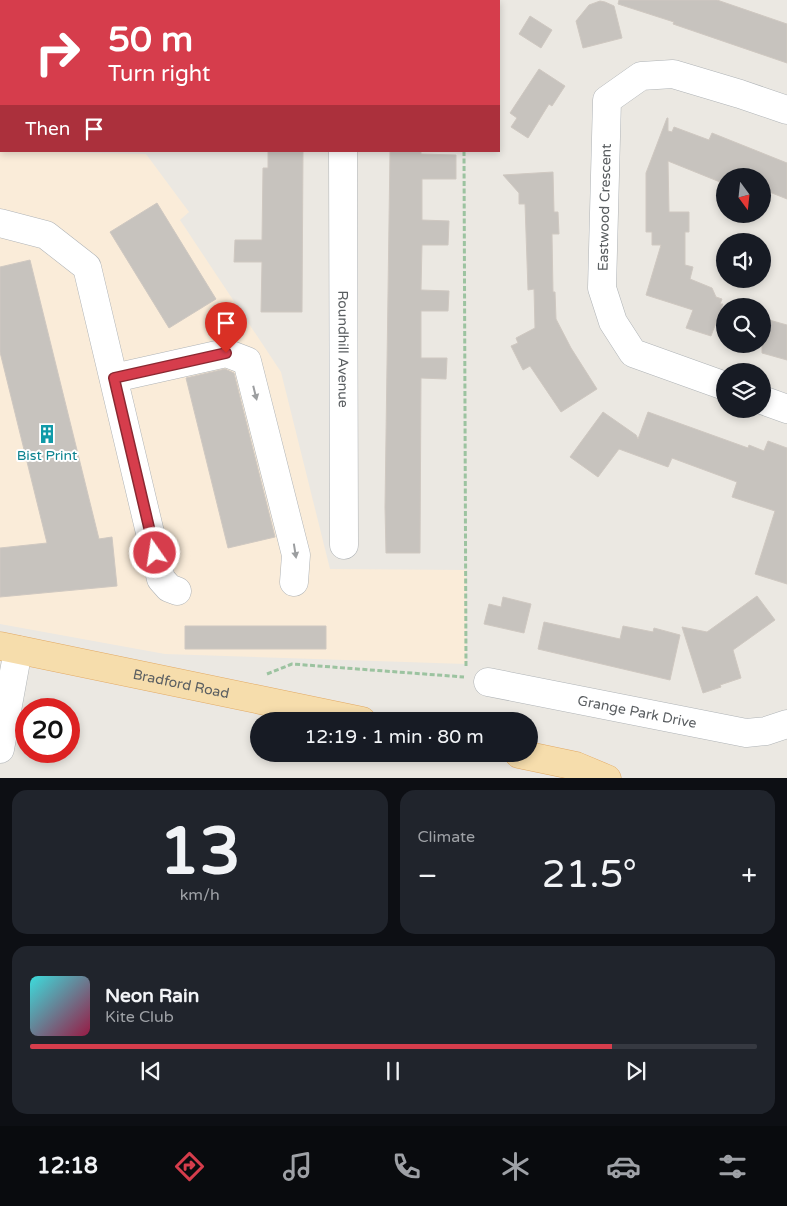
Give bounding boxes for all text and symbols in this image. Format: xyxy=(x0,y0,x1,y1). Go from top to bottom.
text: 50 m xyxy=(108,19,193,61)
icon: right xyxy=(25,20,90,85)
text: Turn right xyxy=(108,61,210,87)
icon: arrive xyxy=(80,115,108,143)
text: Then xyxy=(25,118,70,140)
street label: Eastwood Crescent xyxy=(594,143,615,271)
north arrow xyxy=(716,168,771,222)
map controls xyxy=(716,168,771,418)
button: sound xyxy=(716,233,771,288)
street label: Roundhill Avenue xyxy=(334,290,352,408)
button: search xyxy=(716,298,771,353)
pin xyxy=(205,302,247,353)
icon: arrive xyxy=(212,309,240,337)
button: layers xyxy=(716,363,771,418)
one-way arrow xyxy=(251,386,259,401)
building icon: Bist Print xyxy=(36,423,58,445)
place label: Bist Print xyxy=(17,447,78,464)
position arrow xyxy=(128,526,180,578)
one-way arrow xyxy=(291,543,299,559)
street label: Bradford Road xyxy=(131,666,231,702)
street label: Grange Park Drive xyxy=(576,692,698,732)
speed limit sign: 20 xyxy=(15,698,80,763)
text: 12:19 · 1 min · 80 m xyxy=(304,726,484,748)
text: 13 xyxy=(159,813,241,892)
text: Climate xyxy=(418,827,475,847)
text: 21.5° xyxy=(542,852,637,898)
text: − xyxy=(418,859,437,893)
text: + xyxy=(741,859,757,893)
text: km/h xyxy=(180,885,220,905)
text: Neon Rain xyxy=(105,985,199,1007)
text: Kite Club xyxy=(105,1007,174,1027)
icon: previous xyxy=(137,1057,165,1085)
icon: pause xyxy=(379,1057,407,1085)
icon: next xyxy=(622,1057,650,1085)
icon: directions xyxy=(172,1149,207,1184)
icon: music xyxy=(280,1149,315,1184)
icon: phone xyxy=(389,1149,424,1184)
icon: climate xyxy=(498,1149,533,1184)
icon: car xyxy=(606,1149,641,1184)
icon: filters xyxy=(715,1149,750,1184)
text: 12:18 xyxy=(37,1153,98,1179)

